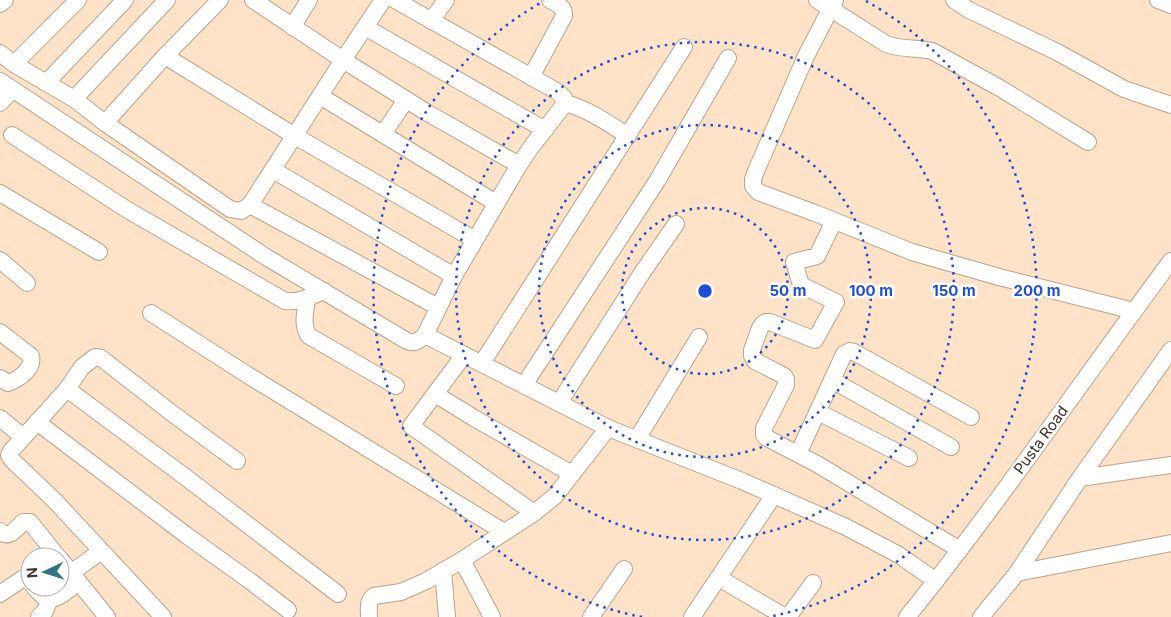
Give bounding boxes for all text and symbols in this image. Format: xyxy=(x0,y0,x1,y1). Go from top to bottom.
text: 50 m xyxy=(770,281,806,300)
text: 100 m xyxy=(849,281,893,300)
text: 150 m xyxy=(932,281,976,300)
text: 200 m xyxy=(1014,281,1060,300)
centre of rings xyxy=(696,282,714,300)
street label: Pusta Road xyxy=(1009,402,1072,478)
north arrow xyxy=(20,547,70,597)
text: N xyxy=(23,567,40,579)

